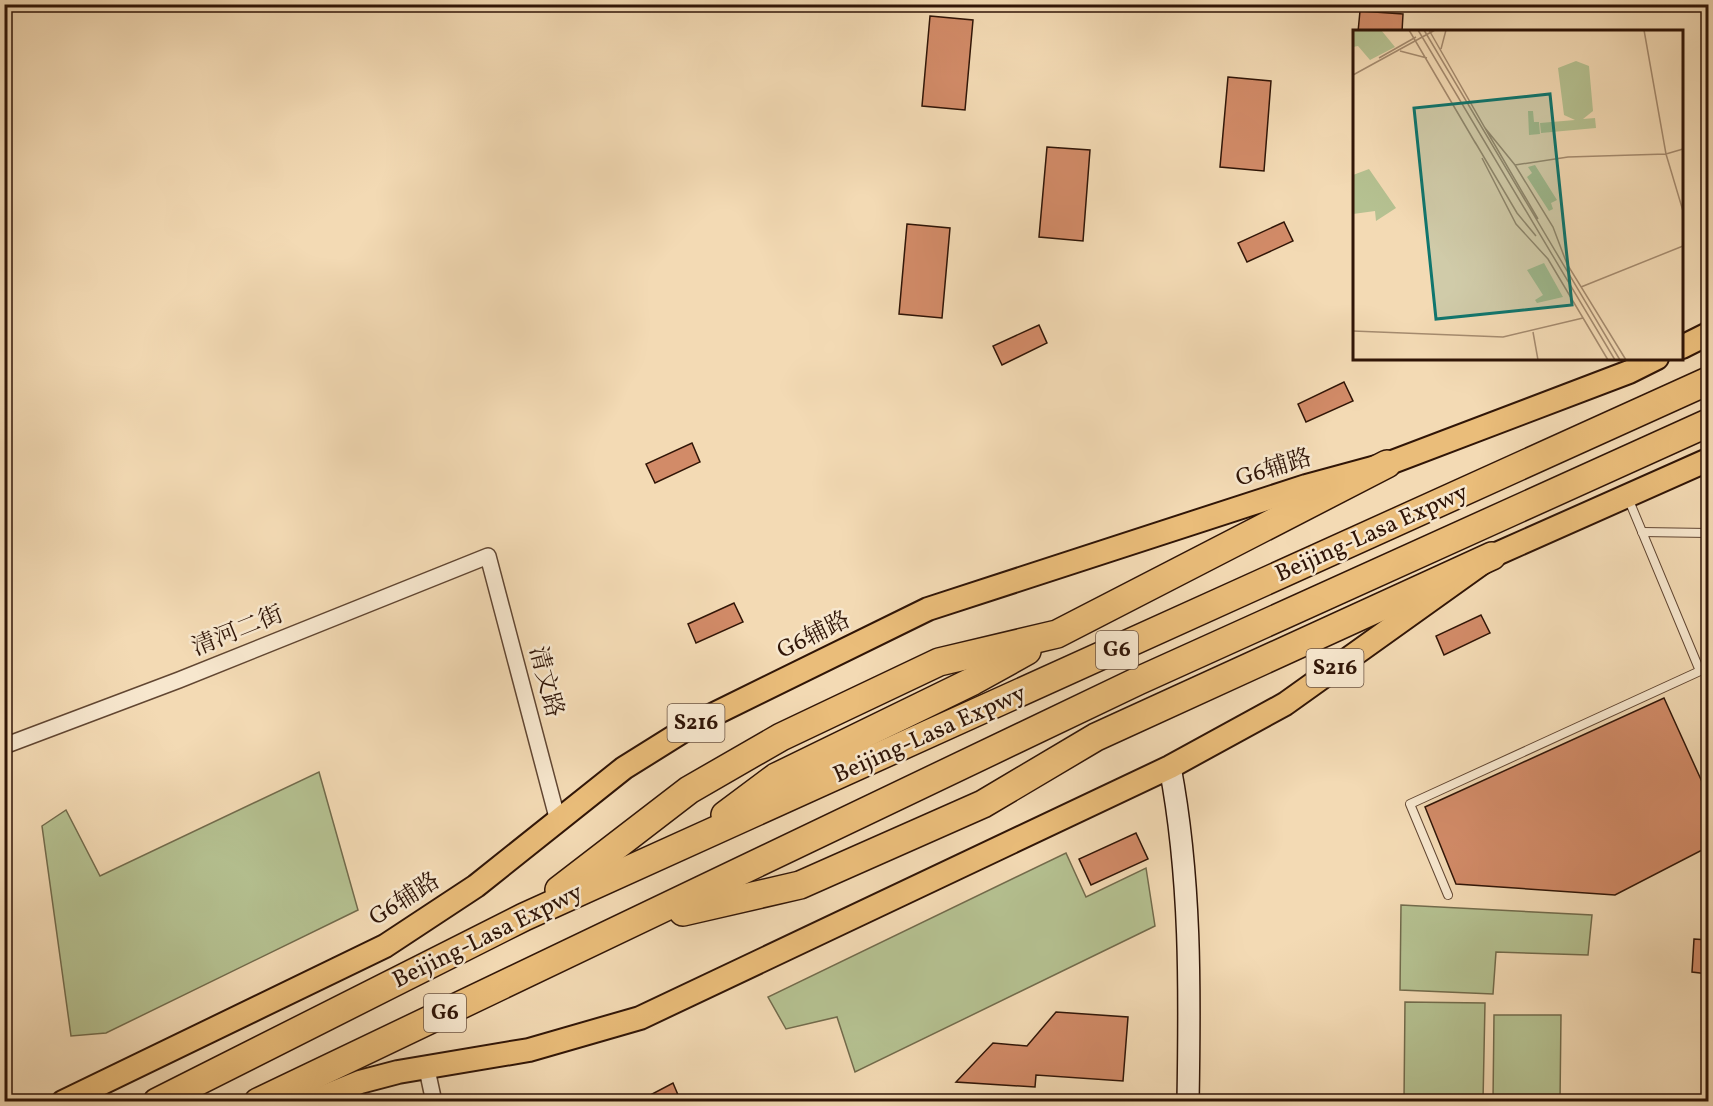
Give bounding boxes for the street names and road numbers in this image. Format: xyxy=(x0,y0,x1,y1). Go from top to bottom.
street label: G6辅路 xyxy=(1232,441,1316,497)
street label: Beijing-Lasa Expwy xyxy=(1270,476,1474,592)
street label: 清河二街 xyxy=(187,598,289,666)
street label: G6辅路 xyxy=(772,604,856,668)
road number: G6 xyxy=(1096,631,1138,669)
street label: 清文路 xyxy=(519,643,571,721)
road number: S216 xyxy=(1306,649,1364,687)
street label: Beijing-Lasa Expwy xyxy=(828,677,1032,793)
road number: S216 xyxy=(668,704,724,742)
street label: G6辅路 xyxy=(363,865,447,935)
street label: Beijing-Lasa Expwy xyxy=(387,876,589,998)
road number: G6 xyxy=(424,994,466,1032)

